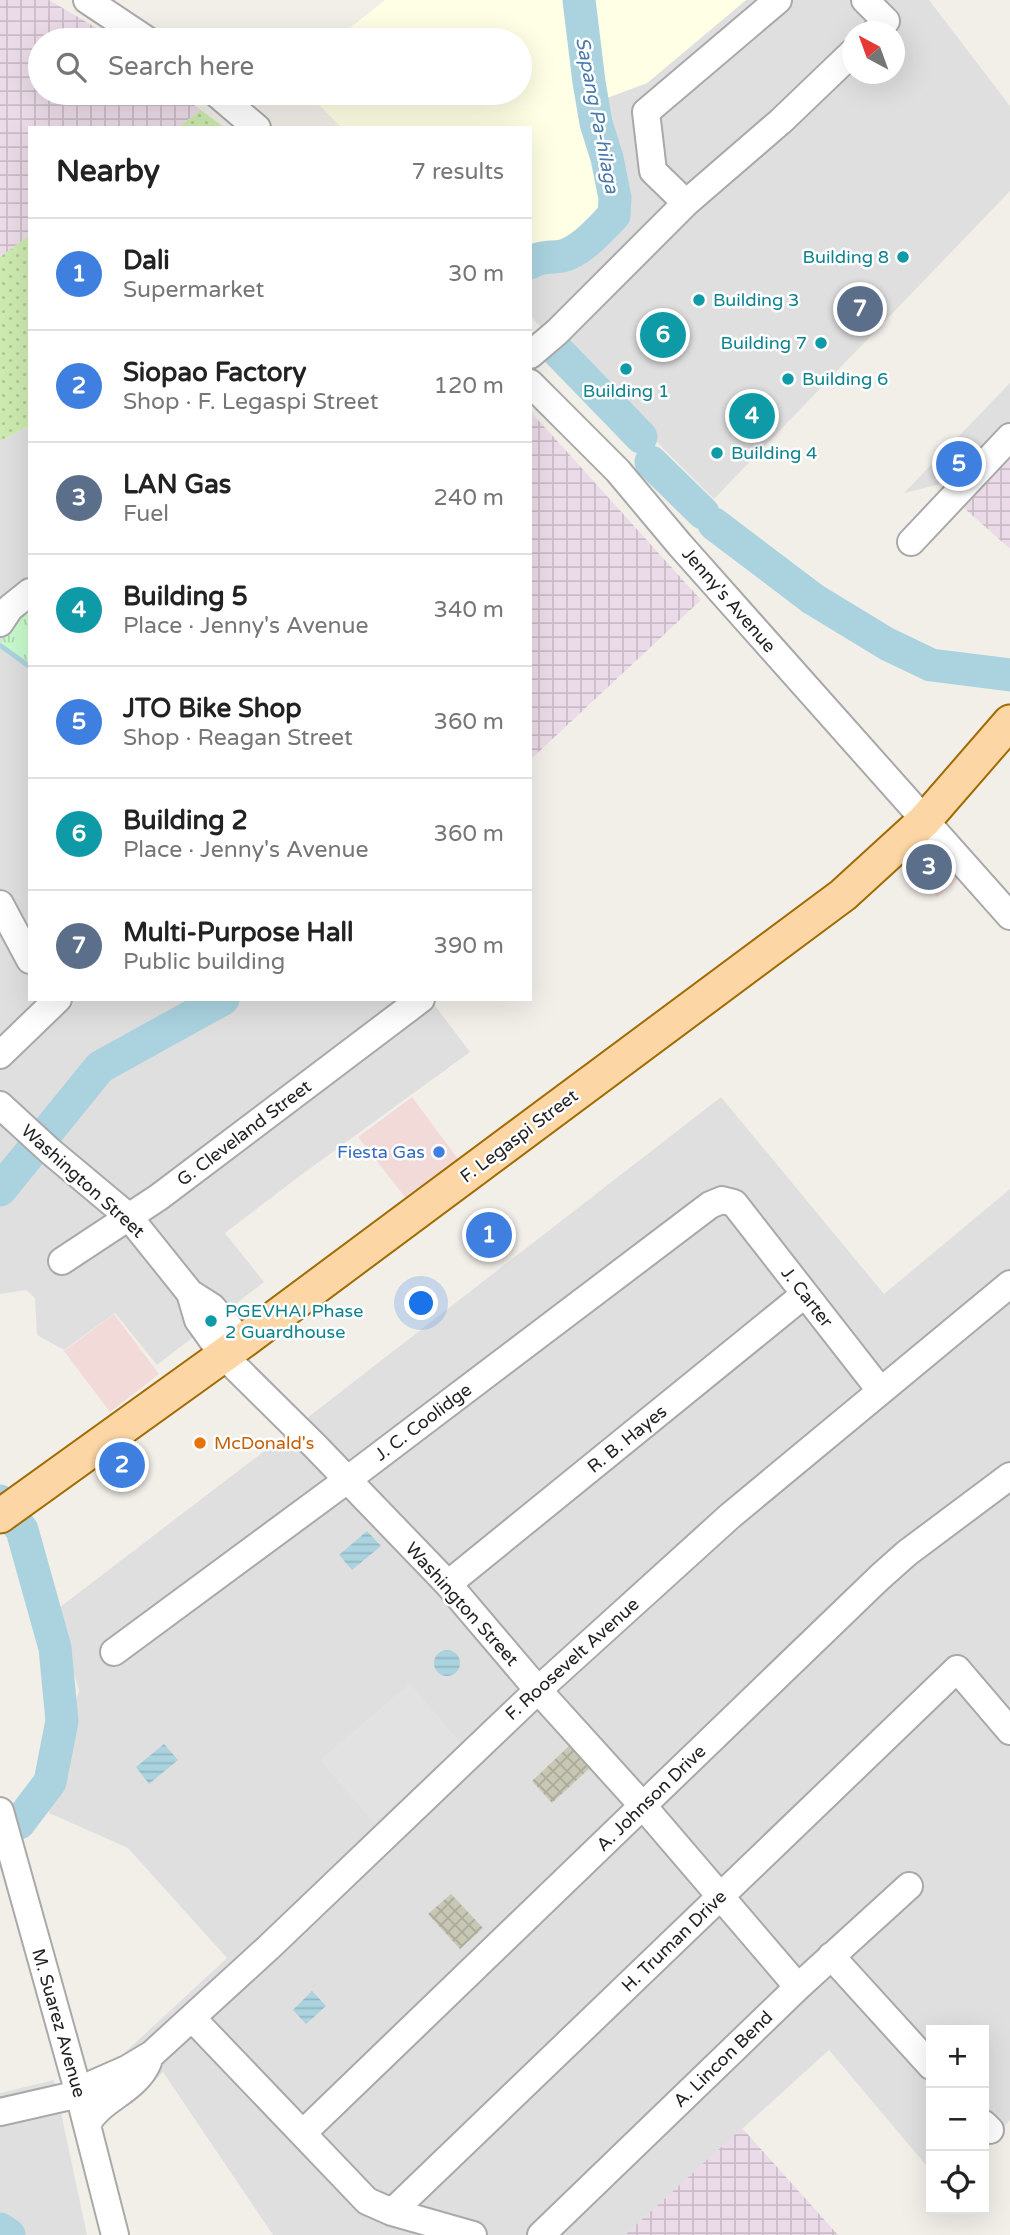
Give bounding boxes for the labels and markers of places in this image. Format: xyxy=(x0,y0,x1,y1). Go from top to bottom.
place label: Building 8 xyxy=(803,246,889,268)
marker: Building 8 xyxy=(895,249,911,265)
pin: 7 xyxy=(837,283,883,335)
place label: Building 3 xyxy=(713,289,799,311)
marker: Building 3 xyxy=(691,292,707,308)
pin: 6 xyxy=(640,309,686,361)
place label: Building 7 xyxy=(721,332,807,354)
marker: Building 7 xyxy=(813,335,829,351)
marker: Building 1 xyxy=(618,361,634,377)
place label: Building 6 xyxy=(802,368,888,390)
marker: Building 6 xyxy=(780,371,796,387)
place label: Building 1 xyxy=(583,380,669,402)
pin: 4 xyxy=(729,390,775,442)
pin: 5 xyxy=(936,438,982,490)
place label: Building 4 xyxy=(731,442,817,464)
marker: Building 4 xyxy=(709,445,725,461)
pin: 3 xyxy=(906,841,952,893)
place label: Fiesta Gas xyxy=(337,1141,425,1163)
marker: Fiesta Gas xyxy=(431,1144,447,1160)
pin: 1 xyxy=(466,1209,512,1261)
place label: PGEVHAI Phase 2 Guardhouse xyxy=(225,1300,363,1343)
marker: PGEVHAI Phase 2 Guardhouse xyxy=(203,1313,219,1329)
place label: McDonald's xyxy=(214,1432,314,1454)
marker: McDonald's xyxy=(192,1435,208,1451)
pin: 2 xyxy=(99,1439,145,1491)

